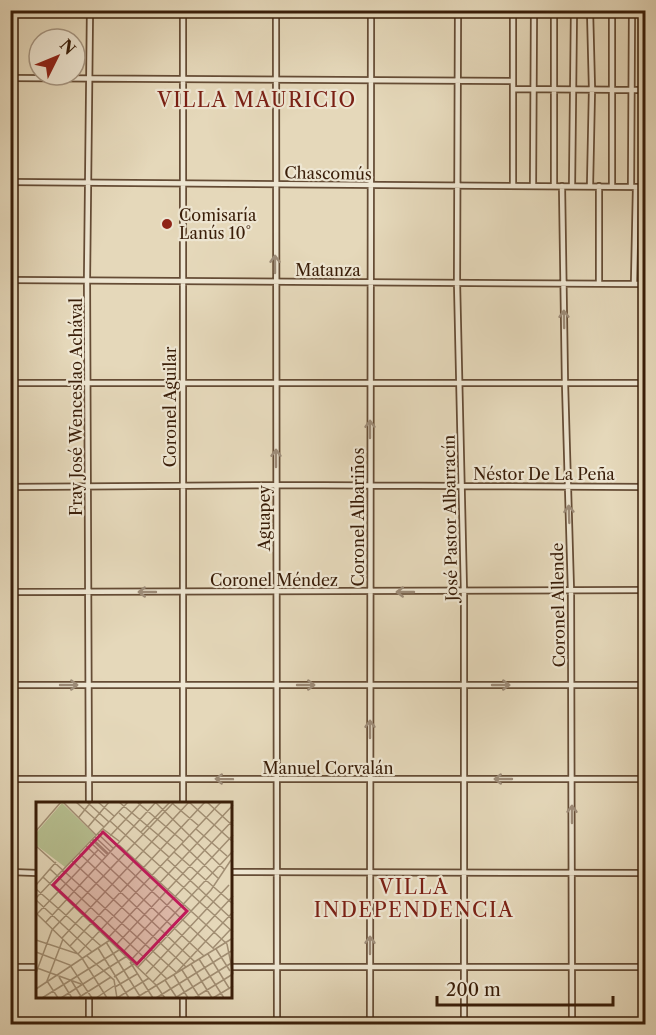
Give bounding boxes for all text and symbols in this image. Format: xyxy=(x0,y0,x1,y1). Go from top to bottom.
north arrow xyxy=(27,27,87,87)
text: N xyxy=(56,35,80,59)
district label: VILLA MAURICIO xyxy=(156,88,357,112)
street label: Chascomús xyxy=(284,162,372,184)
place label: Comisaría Lanús 10° xyxy=(179,205,257,243)
marker: Comisaría Lanús 10° xyxy=(160,217,174,231)
one-way arrow xyxy=(270,254,281,274)
street label: Matanza xyxy=(295,260,361,280)
street label: Fray José Wenceslao Achával xyxy=(66,298,86,516)
one-way arrow xyxy=(558,310,569,330)
street label: Coronel Aguilar xyxy=(160,346,180,467)
one-way arrow xyxy=(364,420,376,440)
street label: José Pastor Albarracín xyxy=(439,435,462,604)
street label: Coronel Albariños xyxy=(348,448,368,586)
one-way arrow xyxy=(270,449,282,469)
street label: Néstor De La Peña xyxy=(473,464,615,484)
street label: Aguapey xyxy=(254,484,274,552)
one-way arrow xyxy=(563,505,574,525)
street label: Coronel Allende xyxy=(547,542,569,668)
street label: Coronel Méndez xyxy=(210,570,338,590)
one-way arrow xyxy=(138,586,158,598)
one-way arrow xyxy=(396,586,416,598)
one-way arrow xyxy=(58,679,78,691)
one-way arrow xyxy=(295,679,315,691)
one-way arrow xyxy=(490,679,510,691)
one-way arrow xyxy=(364,720,376,740)
street label: Manuel Corvalán xyxy=(262,758,394,778)
one-way arrow xyxy=(215,773,235,785)
one-way arrow xyxy=(494,773,514,785)
inset map xyxy=(36,802,232,999)
one-way arrow xyxy=(566,805,578,825)
district label: VILLA INDEPENDENCIA xyxy=(314,875,514,922)
one-way arrow xyxy=(364,936,376,956)
scale bar xyxy=(437,969,612,1007)
text: 200 m xyxy=(446,979,501,1001)

